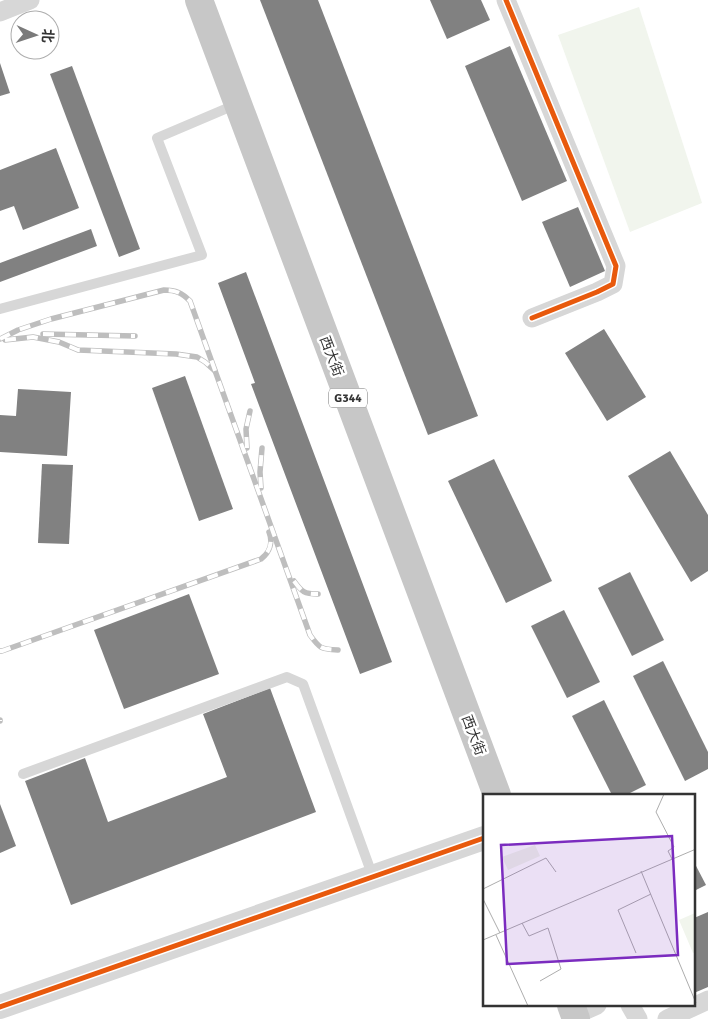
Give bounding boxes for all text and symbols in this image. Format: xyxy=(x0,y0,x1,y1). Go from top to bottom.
north arrow xyxy=(10,10,60,60)
text: 北 xyxy=(39,28,56,43)
street label: 西大街 xyxy=(316,334,347,379)
road number: G344 xyxy=(329,388,367,408)
street label: 西大街 xyxy=(458,713,489,758)
inset map xyxy=(483,794,696,1006)

